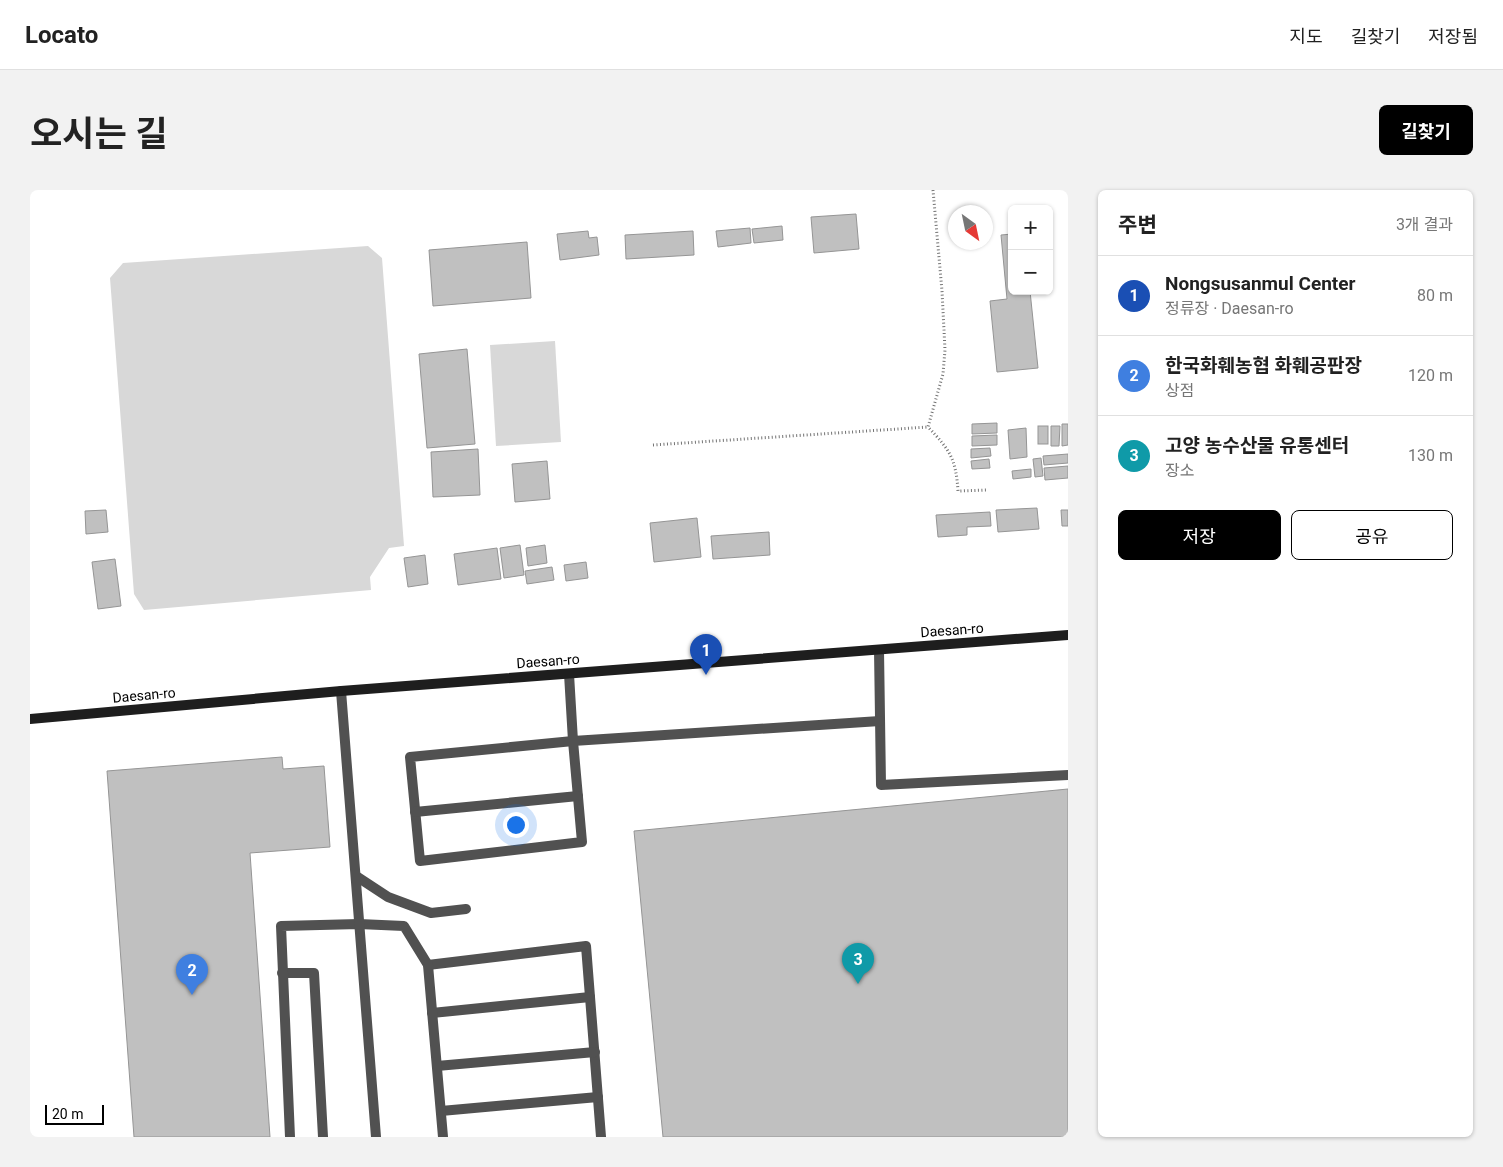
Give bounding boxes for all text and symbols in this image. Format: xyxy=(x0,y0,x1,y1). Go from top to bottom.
text: Locato xyxy=(25,21,98,49)
text: 지도 xyxy=(1290,26,1323,47)
text: 길찾기 xyxy=(1351,26,1400,47)
text: 저장됨 xyxy=(1428,26,1478,47)
button: 길찾기 xyxy=(1379,105,1473,155)
text: 오시는 길 xyxy=(30,114,168,155)
north arrow xyxy=(948,205,993,250)
map controls xyxy=(1008,205,1053,295)
button: + xyxy=(1008,205,1053,250)
text: 주변 xyxy=(1118,213,1157,237)
text: 3개 결과 xyxy=(1396,215,1453,234)
button: − xyxy=(1008,250,1053,295)
text: Nongsusanmul Center xyxy=(1165,272,1355,295)
text: 1 xyxy=(1129,286,1139,305)
text: 80 m xyxy=(1417,286,1453,305)
text: 정류장 · Daesan-ro xyxy=(1165,299,1294,318)
text: 한국화훼농협 화훼공판장 xyxy=(1165,354,1362,377)
text: 2 xyxy=(1129,366,1139,385)
text: 120 m xyxy=(1408,366,1453,385)
text: 상점 xyxy=(1165,381,1194,400)
text: 고양 농수산물 유통센터 xyxy=(1165,434,1349,457)
text: 3 xyxy=(1129,446,1139,465)
text: 130 m xyxy=(1408,446,1453,465)
text: 장소 xyxy=(1165,461,1194,480)
button: 저장 xyxy=(1118,510,1281,560)
button: 공유 xyxy=(1291,510,1453,560)
street label: Daesan-ro xyxy=(920,620,984,640)
pin: 1 xyxy=(690,634,722,675)
street label: Daesan-ro xyxy=(516,651,580,671)
street label: Daesan-ro xyxy=(112,684,176,706)
your location xyxy=(503,812,529,838)
pin: 3 xyxy=(842,943,874,984)
pin: 2 xyxy=(176,954,208,995)
scale bar xyxy=(45,1102,104,1125)
text: 20 m xyxy=(52,1106,84,1122)

